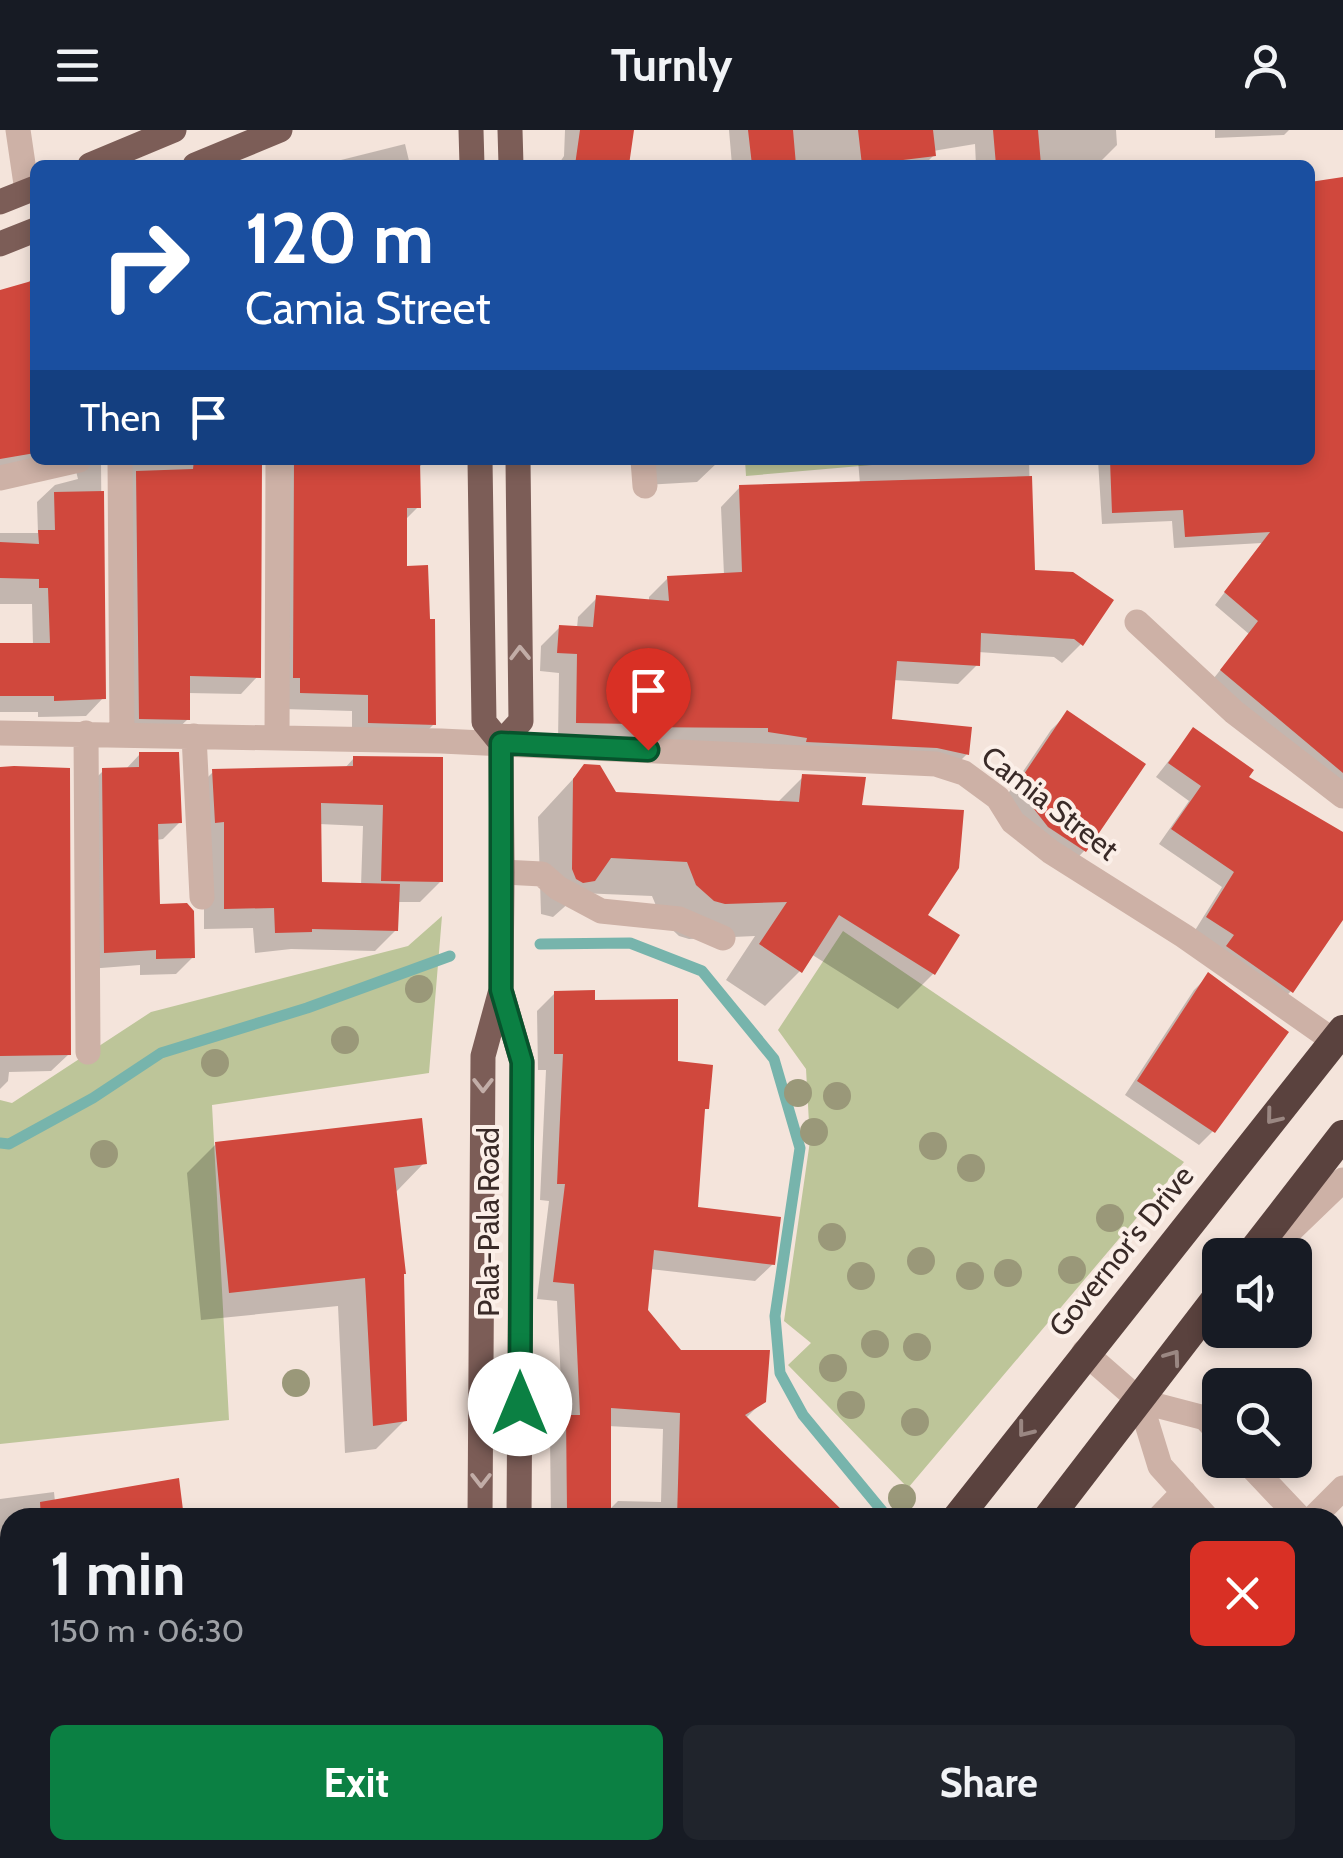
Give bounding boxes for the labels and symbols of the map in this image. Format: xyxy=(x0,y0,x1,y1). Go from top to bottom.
one-way arrow xyxy=(510,645,531,661)
pin xyxy=(606,648,691,751)
street label: Camia Street xyxy=(974,738,1126,868)
one-way arrow xyxy=(472,1078,494,1093)
one-way arrow xyxy=(1267,1106,1285,1124)
street label: Pala-Pala Road xyxy=(470,1127,507,1317)
street label: Governor's Drive xyxy=(1041,1158,1201,1344)
one-way arrow xyxy=(1161,1350,1179,1368)
position arrow xyxy=(468,1352,572,1456)
one-way arrow xyxy=(1019,1418,1036,1436)
one-way arrow xyxy=(470,1472,491,1488)

